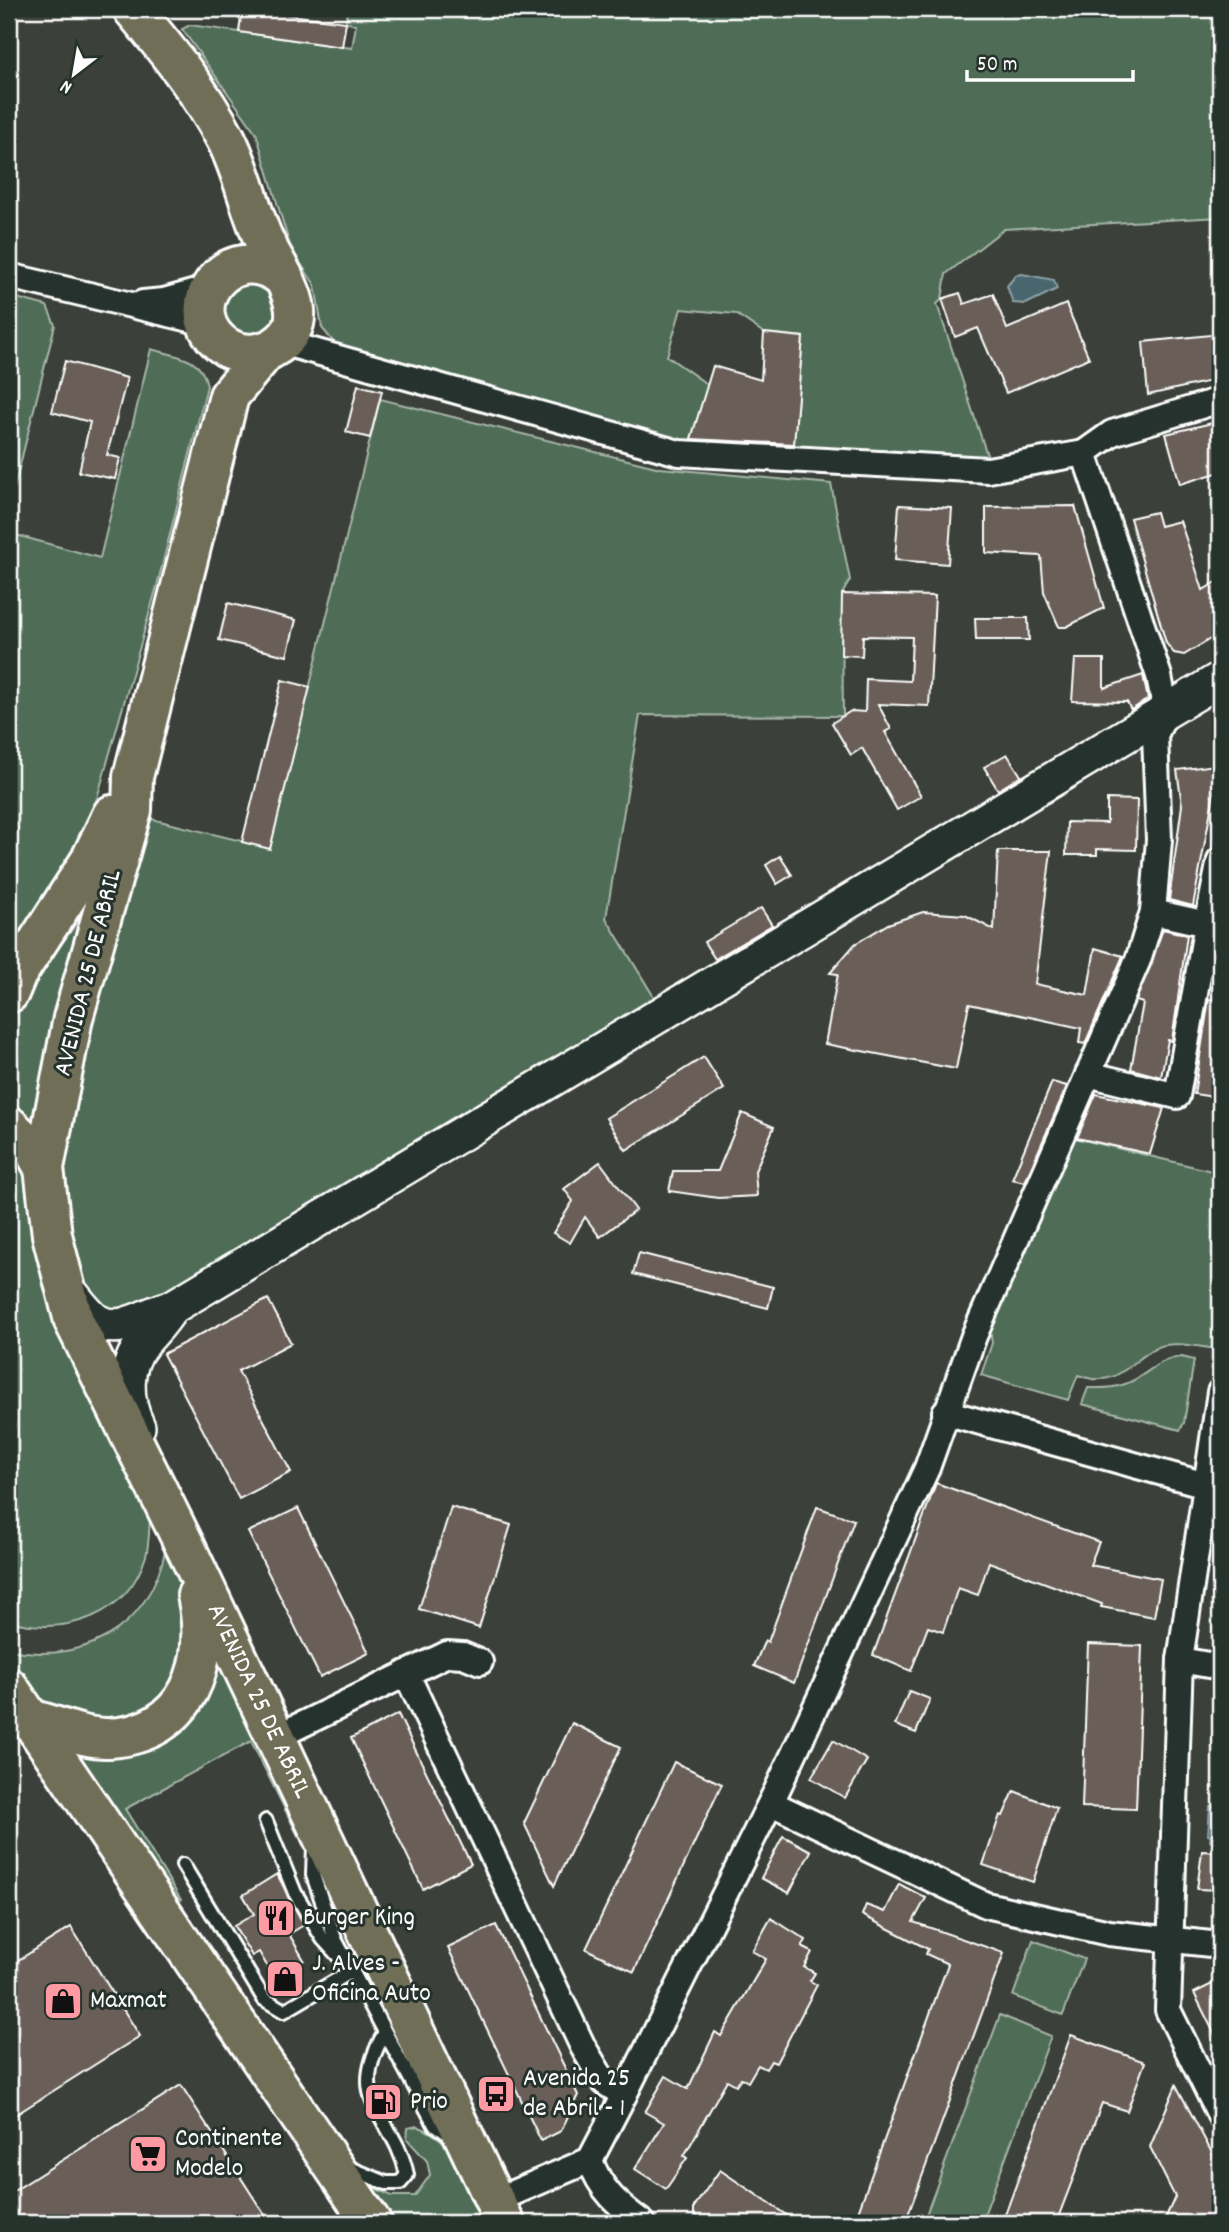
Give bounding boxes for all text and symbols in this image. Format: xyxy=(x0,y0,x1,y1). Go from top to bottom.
north arrow xyxy=(38,38,108,108)
scale bar xyxy=(967,38,1133,82)
text: 50 m xyxy=(977,51,1017,81)
text: N xyxy=(56,72,78,100)
street label: AVENIDA 25 DE ABRIL xyxy=(45,866,133,1080)
street label: AVENIDA 25 DE ABRIL xyxy=(197,1598,321,1805)
restaurant icon: Burger King xyxy=(255,1897,297,1939)
place label: Burger King xyxy=(303,1900,415,1937)
place label: J. Alves - Oficina Auto xyxy=(312,1946,431,2013)
shop icon: J. Alves - Oficina Auto xyxy=(264,1958,306,2000)
shop icon: Maxmat xyxy=(42,1980,84,2022)
place label: Maxmat xyxy=(90,1983,167,2020)
place label: Avenida 25 de Abril - 1 xyxy=(523,2061,630,2128)
bus stop icon: Avenida 25 de Abril - 1 xyxy=(475,2073,517,2115)
fuel station icon: Prio xyxy=(362,2081,404,2123)
place label: Prio xyxy=(410,2084,448,2121)
place label: Continente Modelo xyxy=(175,2121,282,2188)
supermarket icon: Continente Modelo xyxy=(127,2133,169,2175)

